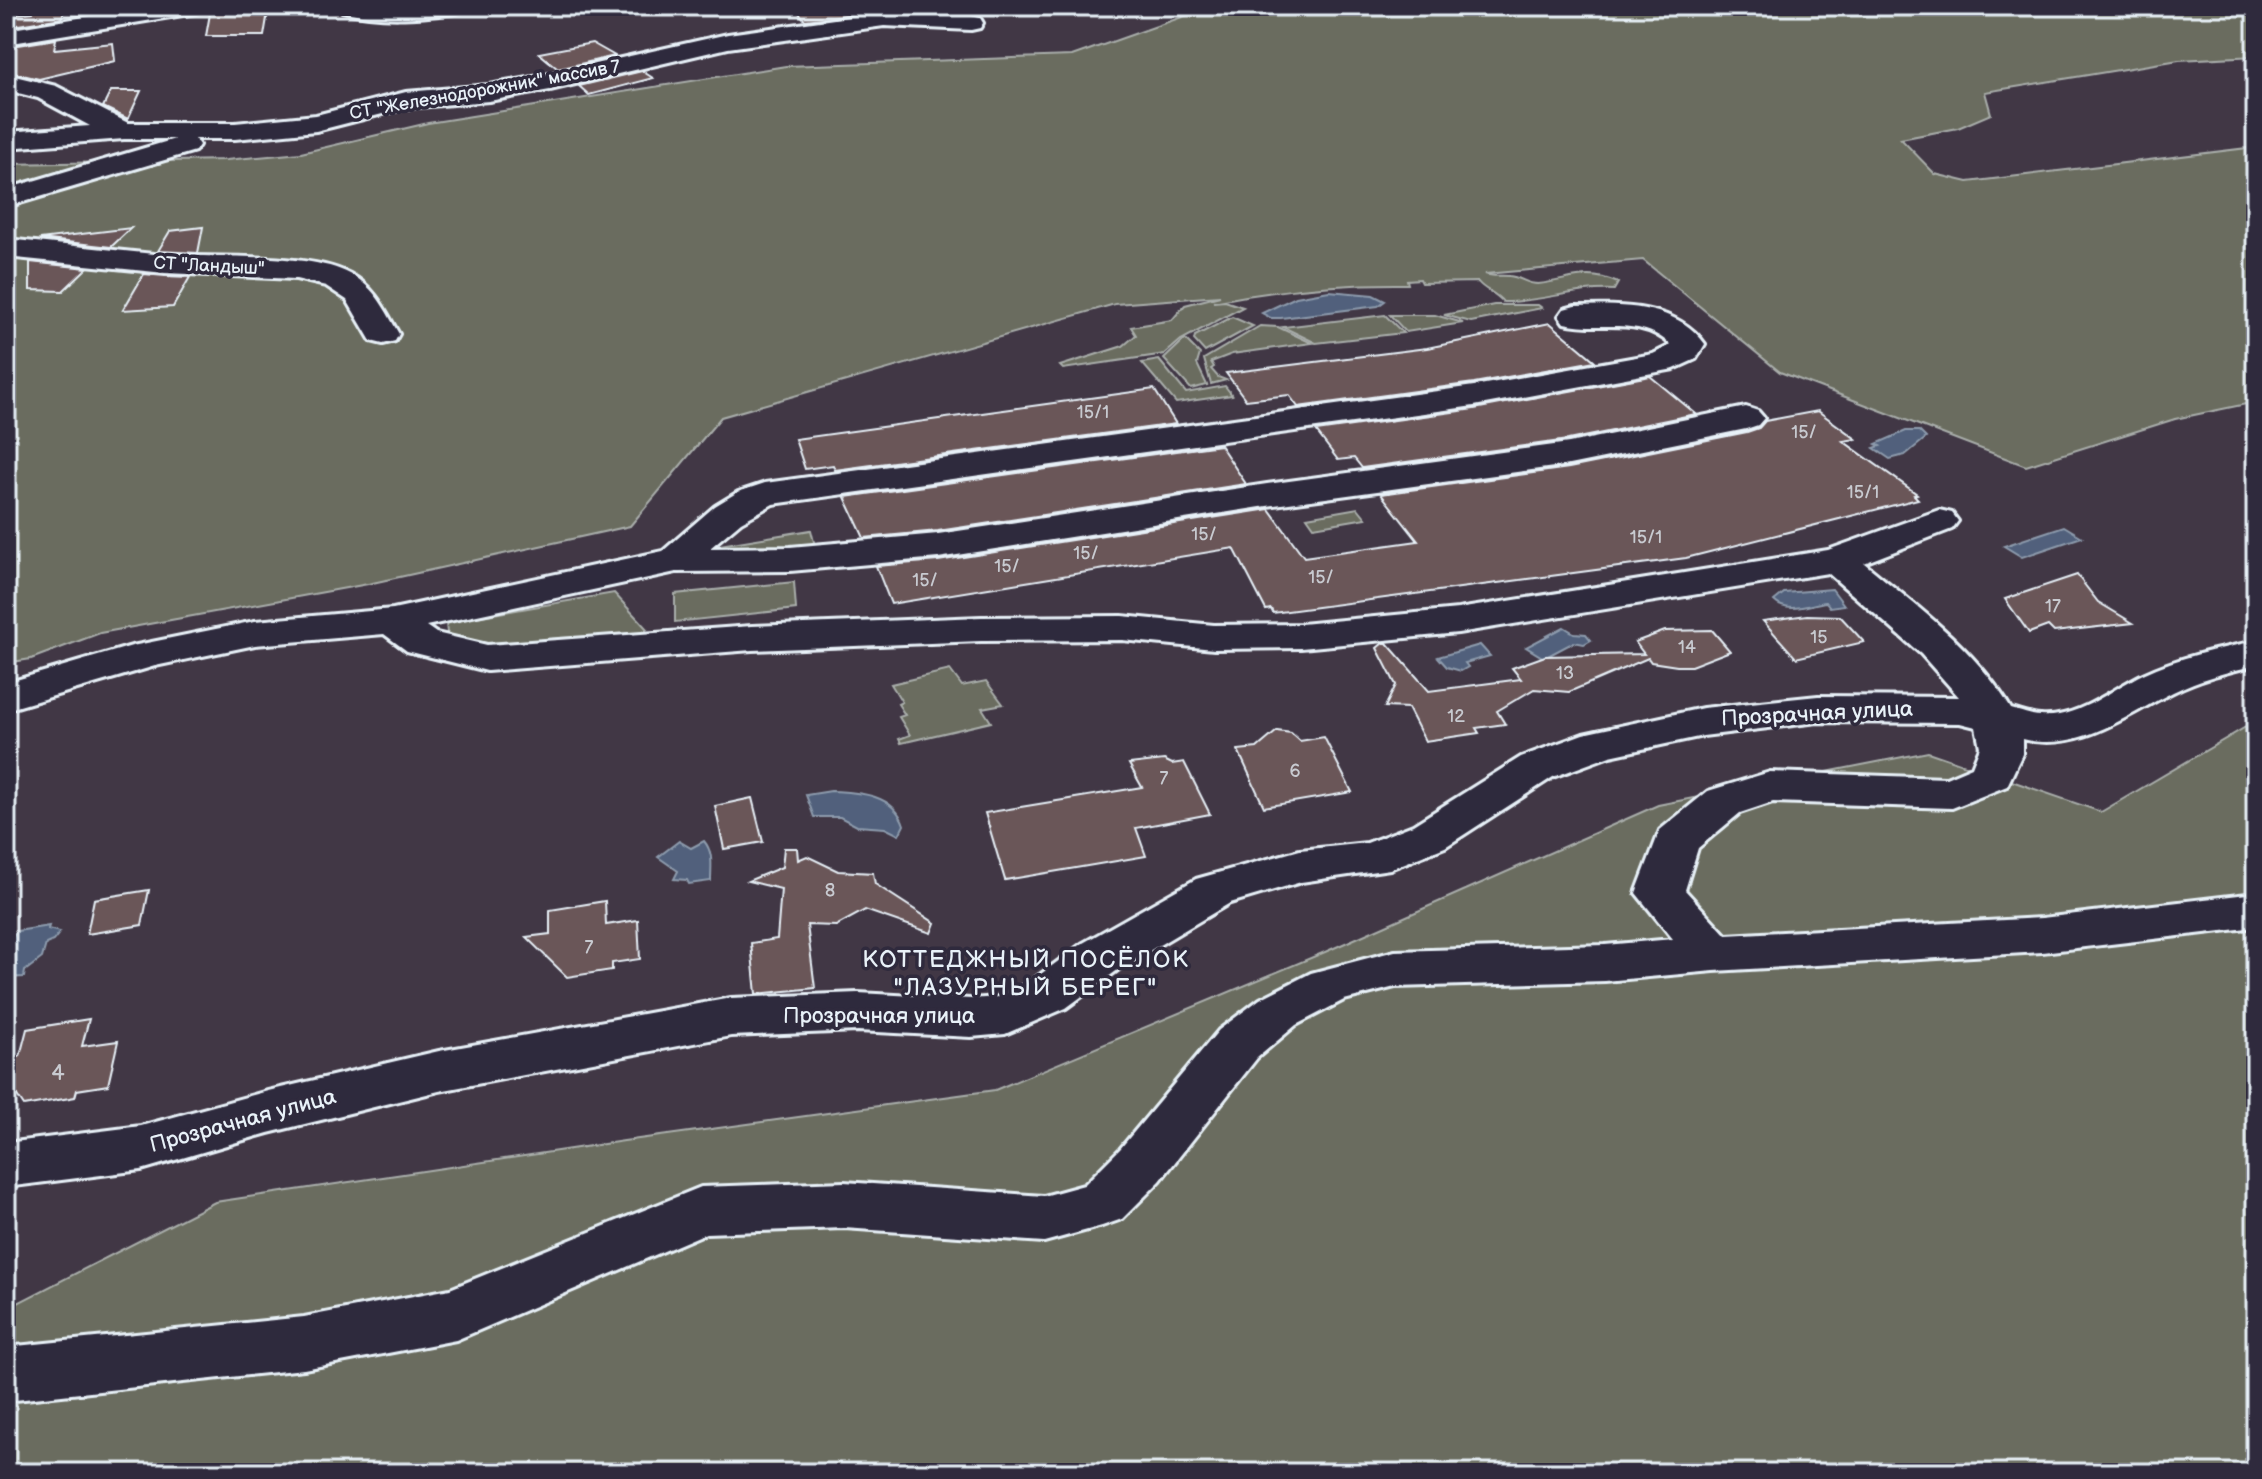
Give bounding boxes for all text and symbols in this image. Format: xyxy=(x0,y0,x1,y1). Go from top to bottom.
street label: СТ "Железнодорожник" массив 7 xyxy=(348,56,622,124)
street label: СТ "Ландыш" xyxy=(153,253,265,279)
house number: 15/1 xyxy=(1077,402,1109,423)
house number: 15/ xyxy=(1791,422,1817,443)
house number: 15/1 xyxy=(1847,482,1879,503)
house number: 15/ xyxy=(1191,524,1217,545)
house number: 15/1 xyxy=(1630,527,1662,548)
house number: 15/ xyxy=(1073,543,1099,564)
house number: 15/ xyxy=(994,556,1020,577)
house number: 15/ xyxy=(1308,567,1334,588)
house number: 15/ xyxy=(912,570,938,591)
house number: 17 xyxy=(2045,596,2061,617)
house number: 15 xyxy=(1810,627,1828,648)
house number: 14 xyxy=(1678,637,1696,658)
house number: 13 xyxy=(1556,663,1574,684)
street label: Прозрачная улица xyxy=(1720,695,1914,733)
house number: 12 xyxy=(1447,706,1465,727)
house number: 6 xyxy=(1290,761,1301,782)
house number: 7 xyxy=(1160,768,1169,789)
house number: 8 xyxy=(825,880,835,901)
house number: 7 xyxy=(585,937,594,958)
district label: КОТТЕДЖНЫЙ ПОСЁЛОК "ЛАЗУРНЫЙ БЕРЕГ" xyxy=(862,945,1190,1002)
street label: Прозрачная улица xyxy=(783,1003,975,1030)
house number: 4 xyxy=(51,1060,65,1087)
street label: Прозрачная улица xyxy=(147,1083,339,1159)

